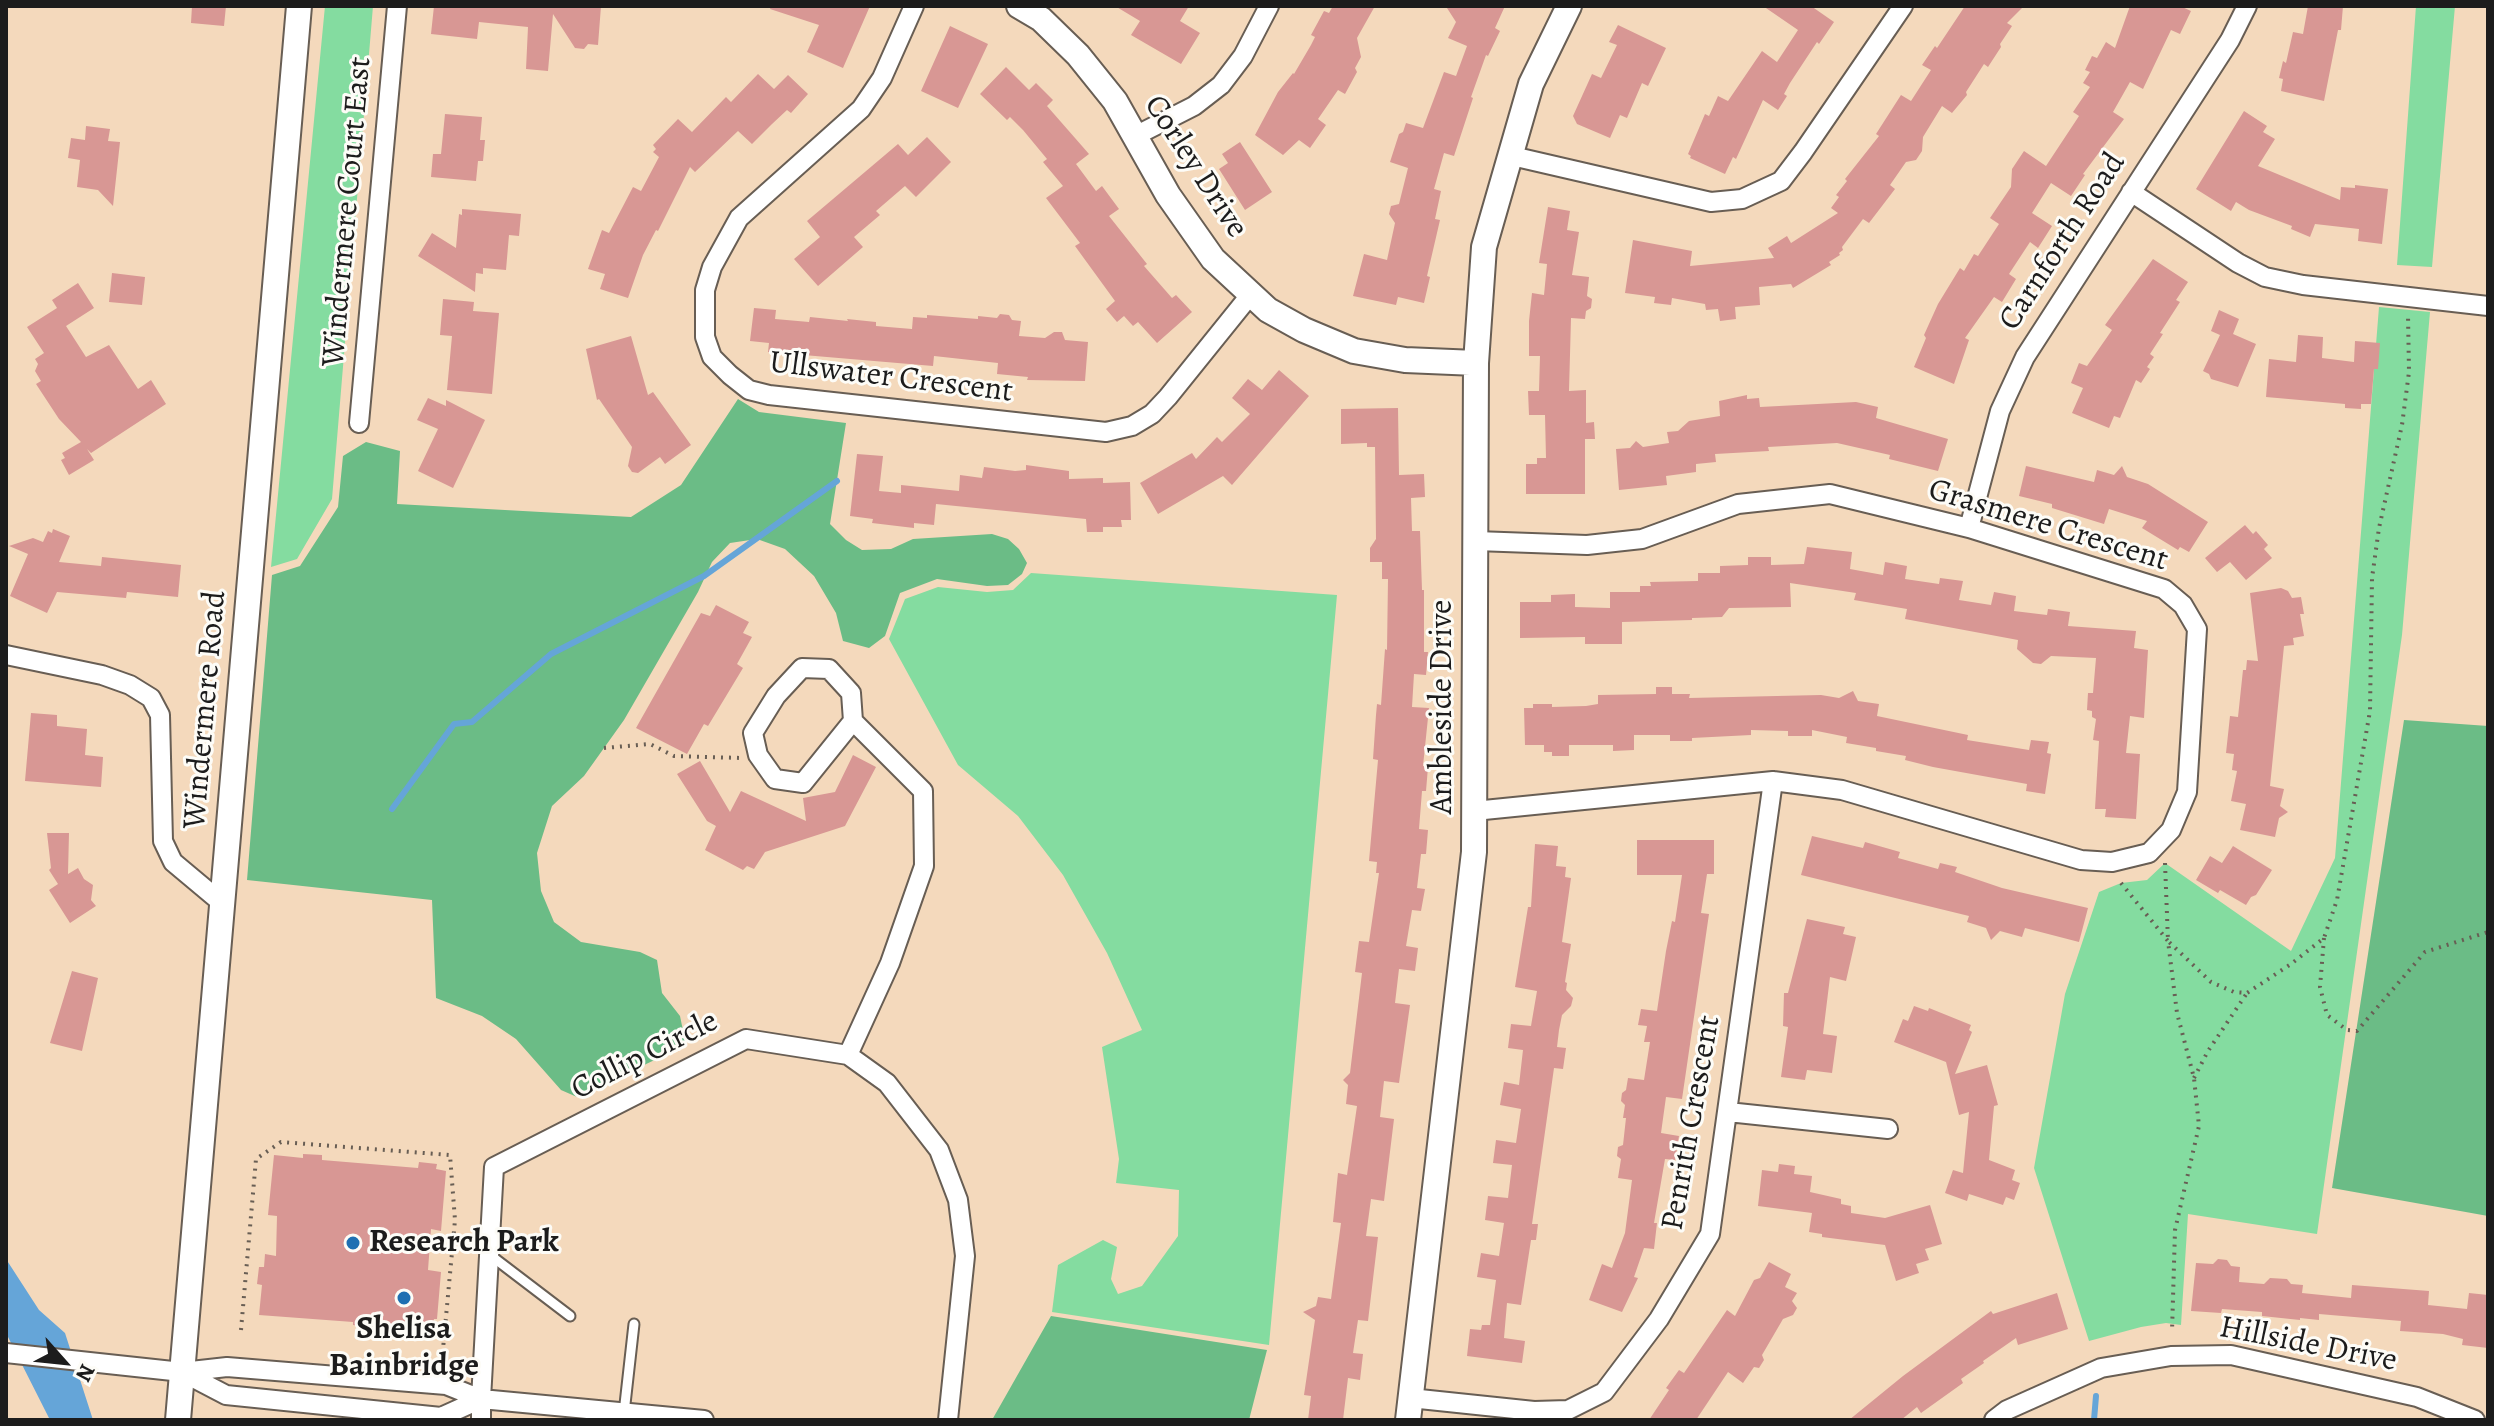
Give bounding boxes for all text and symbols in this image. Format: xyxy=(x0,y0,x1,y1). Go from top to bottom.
street label: Windermere Court East xyxy=(315,55,381,369)
street label: Corley Drive xyxy=(1135,89,1255,245)
street label: Carnforth Road xyxy=(1991,146,2135,338)
street label: Ullswater Crescent xyxy=(767,344,1015,412)
street label: Grasmere Crescent xyxy=(1924,471,2172,581)
street label: Windermere Road xyxy=(176,589,236,831)
street label: Ambleside Drive xyxy=(1424,600,1462,814)
street label: Collip Circle xyxy=(565,1003,725,1109)
street label: Penrith Crescent xyxy=(1654,1013,1730,1233)
place label: Research Park xyxy=(369,1224,559,1262)
marker: Research Park xyxy=(344,1234,362,1252)
marker: Shelisa Bainbridge xyxy=(395,1289,413,1307)
street label: Hillside Drive xyxy=(2216,1309,2400,1381)
place label: Shelisa Bainbridge xyxy=(329,1311,479,1386)
north arrow xyxy=(24,1322,104,1402)
text: N xyxy=(68,1359,102,1387)

